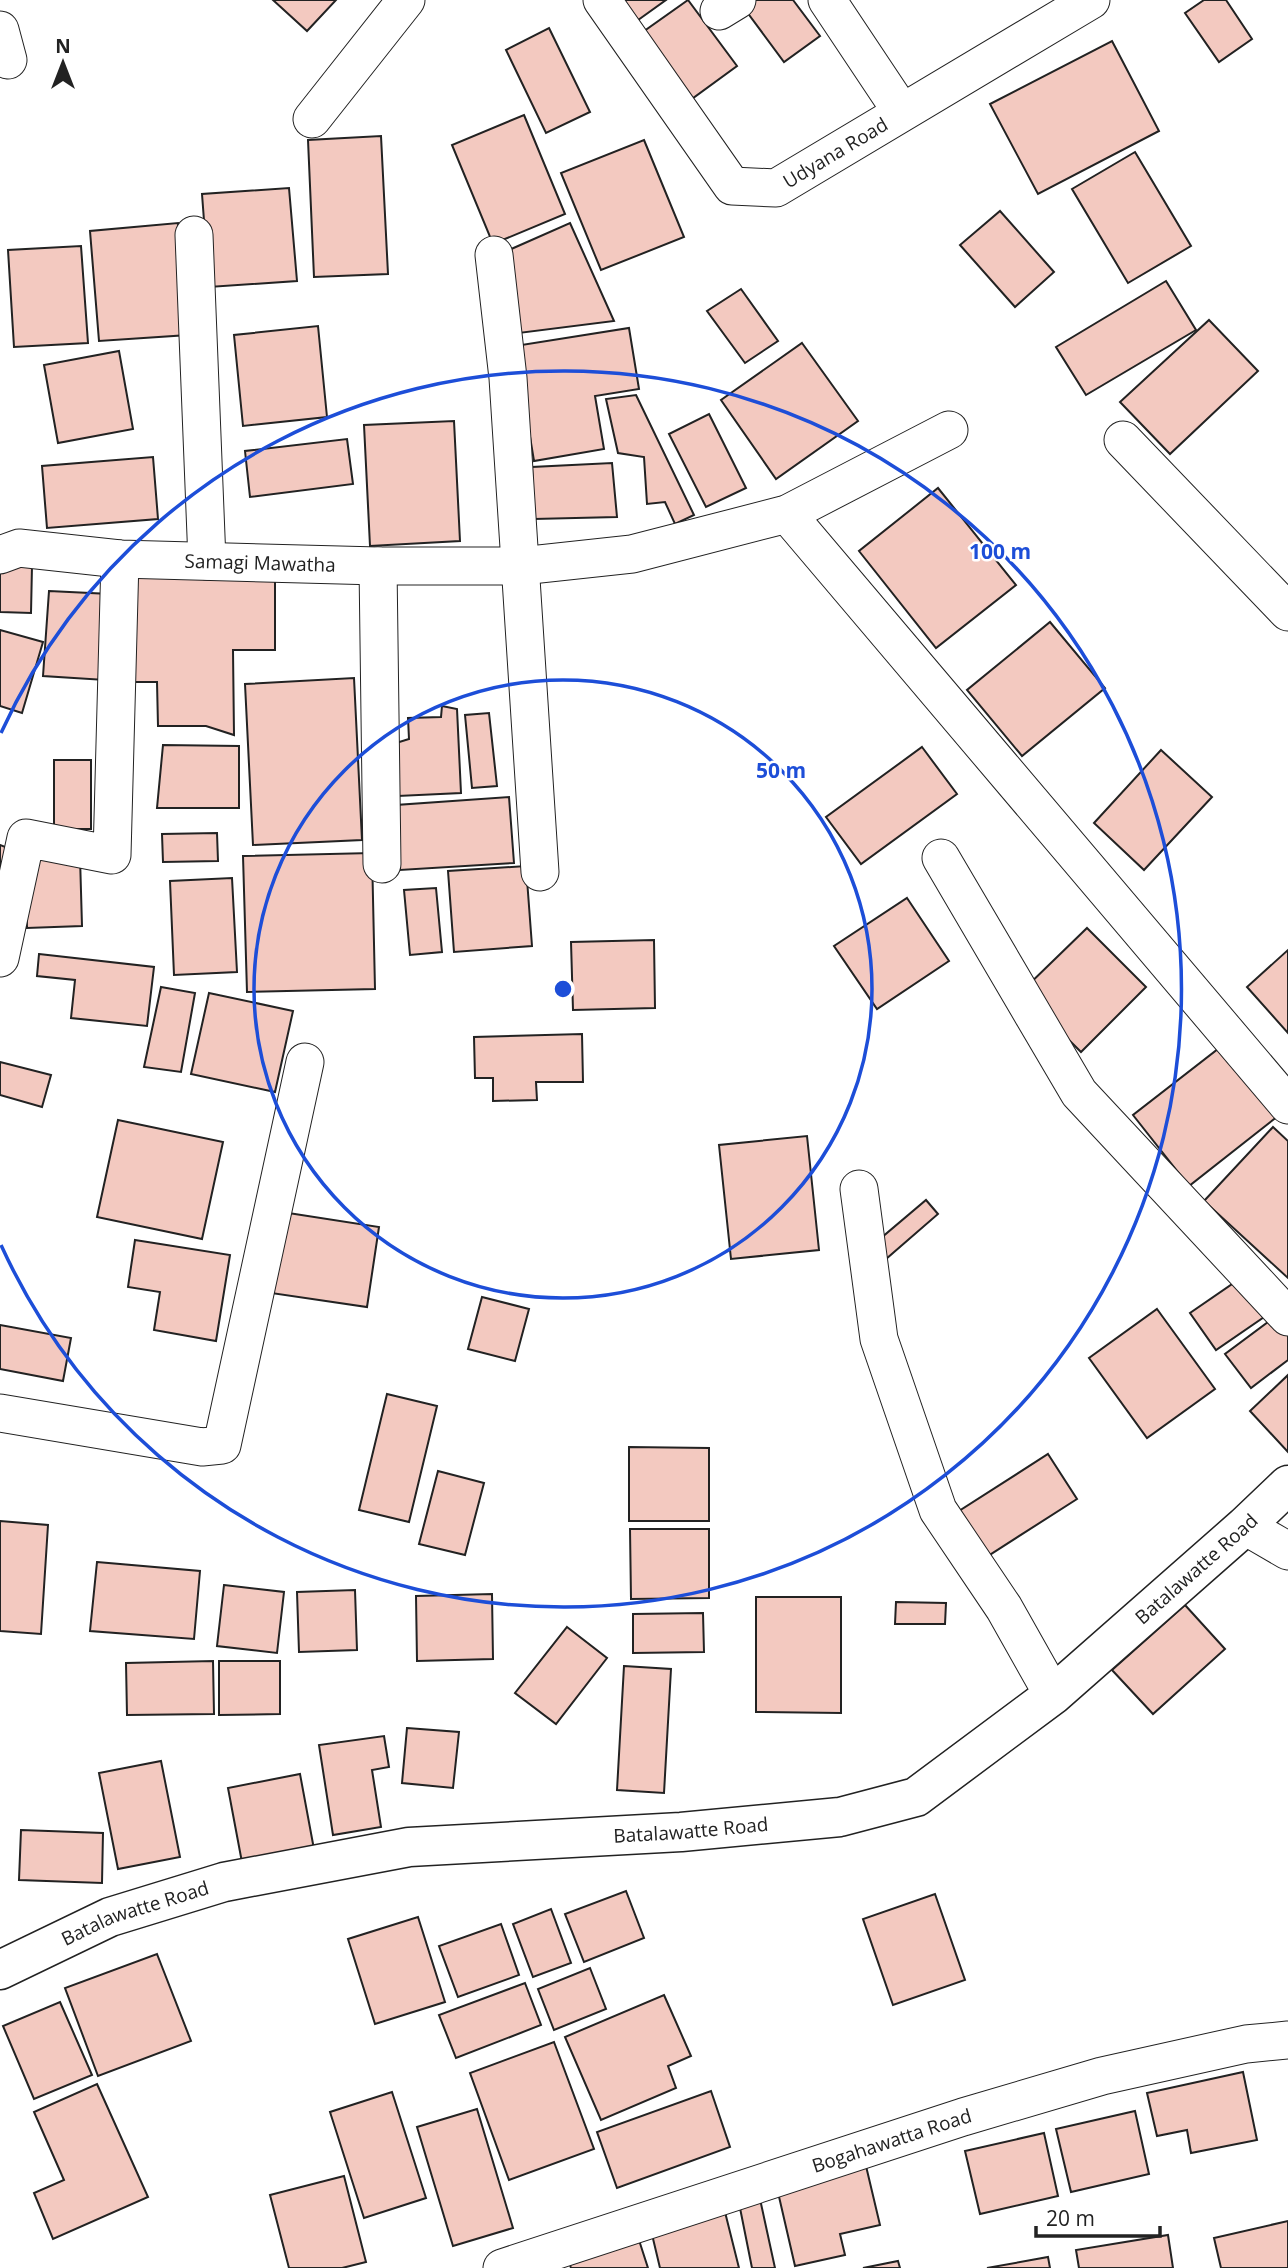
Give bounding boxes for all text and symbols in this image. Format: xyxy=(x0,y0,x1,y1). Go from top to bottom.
north arrow xyxy=(28,28,98,98)
text: N xyxy=(55,33,71,59)
street label: Udyana Road xyxy=(778,111,893,194)
text: 100 m xyxy=(969,537,1031,565)
street label: Samagi Mawatha xyxy=(184,548,336,578)
text: 50 m xyxy=(756,756,806,784)
centre of rings xyxy=(551,977,575,1001)
street label: Batalawatte Road xyxy=(1129,1508,1263,1630)
street label: Batalawatte Road xyxy=(613,1811,769,1849)
street label: Batalawatte Road xyxy=(57,1874,212,1952)
street label: Bogahawatta Road xyxy=(808,2102,975,2179)
scale bar xyxy=(1036,2194,1160,2238)
text: 20 m xyxy=(1046,2204,1095,2232)

